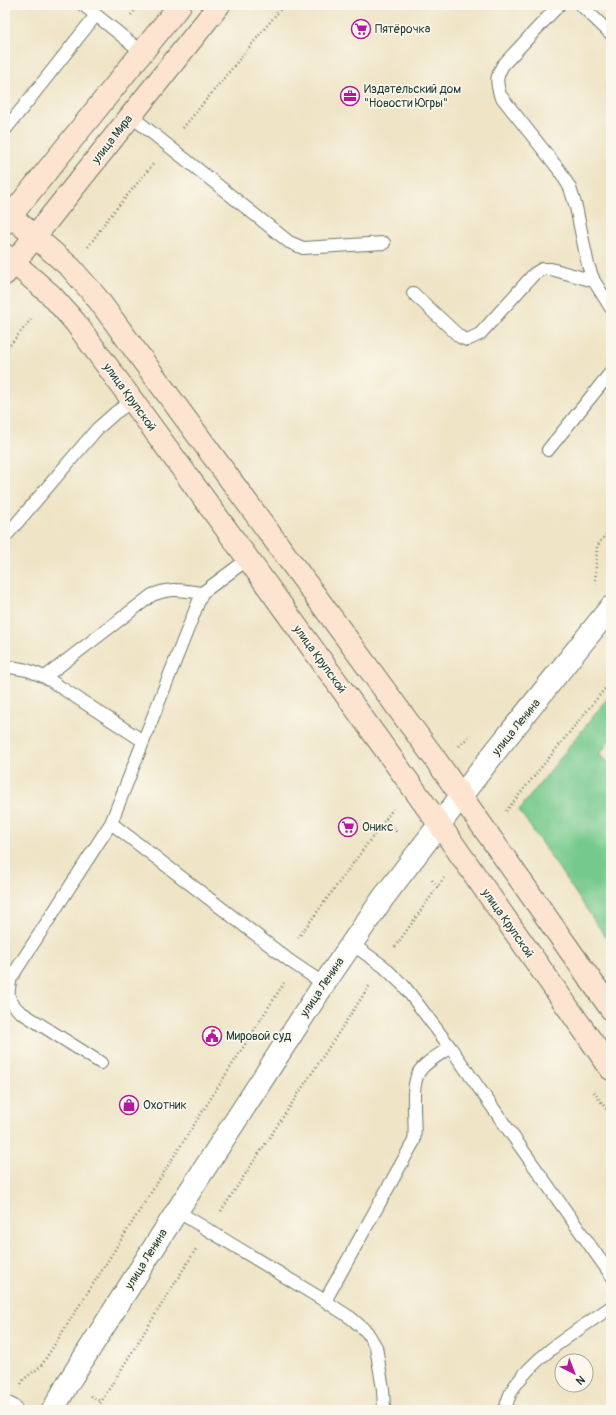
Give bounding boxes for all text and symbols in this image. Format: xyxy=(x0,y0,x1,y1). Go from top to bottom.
supermarket icon: Пятёрочка xyxy=(350,18,372,40)
place label: Пятёрочка xyxy=(375,22,431,37)
place label: Издательский дом "Новости Югры" xyxy=(364,82,461,111)
office icon: Издательский дом "Новости Югры" xyxy=(339,85,361,107)
street label: улица Мира xyxy=(88,112,136,167)
street label: улица Крупской xyxy=(99,359,160,435)
street label: улица Крупской xyxy=(289,621,350,697)
street label: улица Ленина xyxy=(488,696,544,759)
supermarket icon: Оникс xyxy=(337,816,359,838)
place label: Оникс xyxy=(362,820,393,835)
street label: улица Крупской xyxy=(478,885,537,961)
street label: улица Ленина xyxy=(296,954,348,1021)
public building icon: Мировой суд xyxy=(201,1025,223,1047)
place label: Мировой суд xyxy=(226,1029,292,1044)
shop icon: Охотник xyxy=(118,1094,140,1116)
place label: Охотник xyxy=(143,1098,187,1113)
street label: улица Ленина xyxy=(121,1226,171,1293)
north arrow xyxy=(554,1353,594,1393)
text: N xyxy=(573,1373,587,1388)

